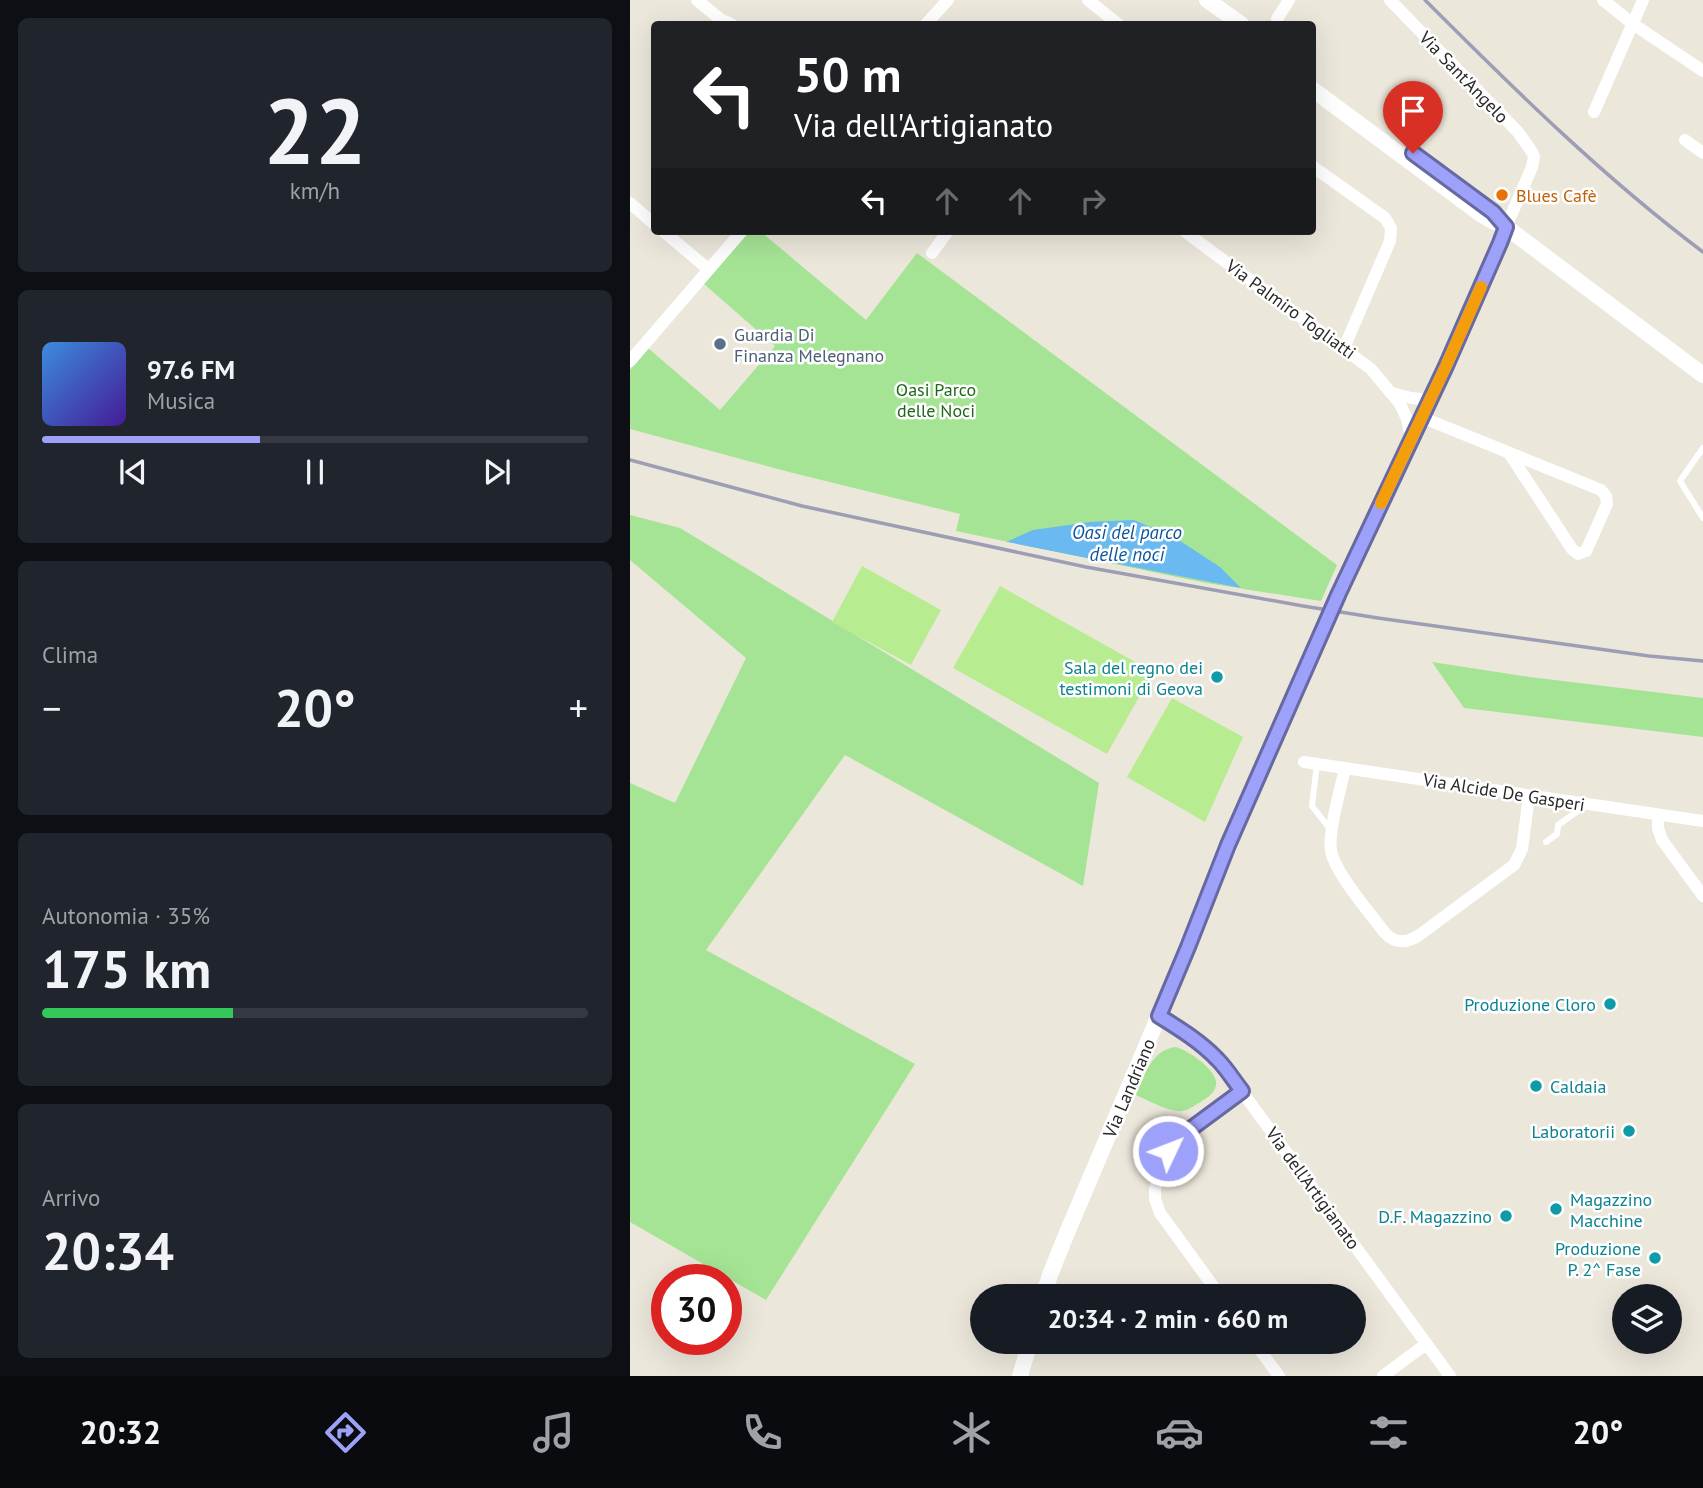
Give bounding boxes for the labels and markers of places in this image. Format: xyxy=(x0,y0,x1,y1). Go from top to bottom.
pin xyxy=(1383,81,1443,153)
place label: Blues Cafè xyxy=(1516,184,1597,207)
marker: Blues Cafè xyxy=(1494,187,1510,203)
place label: Guardia Di Finanza Melegnano xyxy=(734,323,884,367)
marker: Guardia Di Finanza Melegnano xyxy=(712,336,728,352)
place label: Sala del regno dei testimoni di Geova xyxy=(1059,656,1203,700)
marker: Sala del regno dei testimoni di Geova xyxy=(1209,669,1225,685)
place label: Produzione Cloro xyxy=(1464,993,1596,1016)
marker: Produzione Cloro xyxy=(1602,996,1618,1012)
place label: Caldaia xyxy=(1550,1075,1607,1098)
marker: Caldaia xyxy=(1528,1078,1544,1094)
place label: Laboratorii xyxy=(1531,1120,1615,1143)
marker: Laboratorii xyxy=(1621,1123,1637,1139)
place label: Magazzino Macchine xyxy=(1570,1188,1652,1232)
marker: Magazzino Macchine xyxy=(1548,1201,1564,1217)
place label: D.F. Magazzino xyxy=(1378,1205,1492,1228)
marker: D.F. Magazzino xyxy=(1498,1208,1514,1224)
place label: Produzione P. 2^ Fase xyxy=(1555,1237,1641,1281)
marker: Produzione P. 2^ Fase xyxy=(1647,1250,1663,1266)

